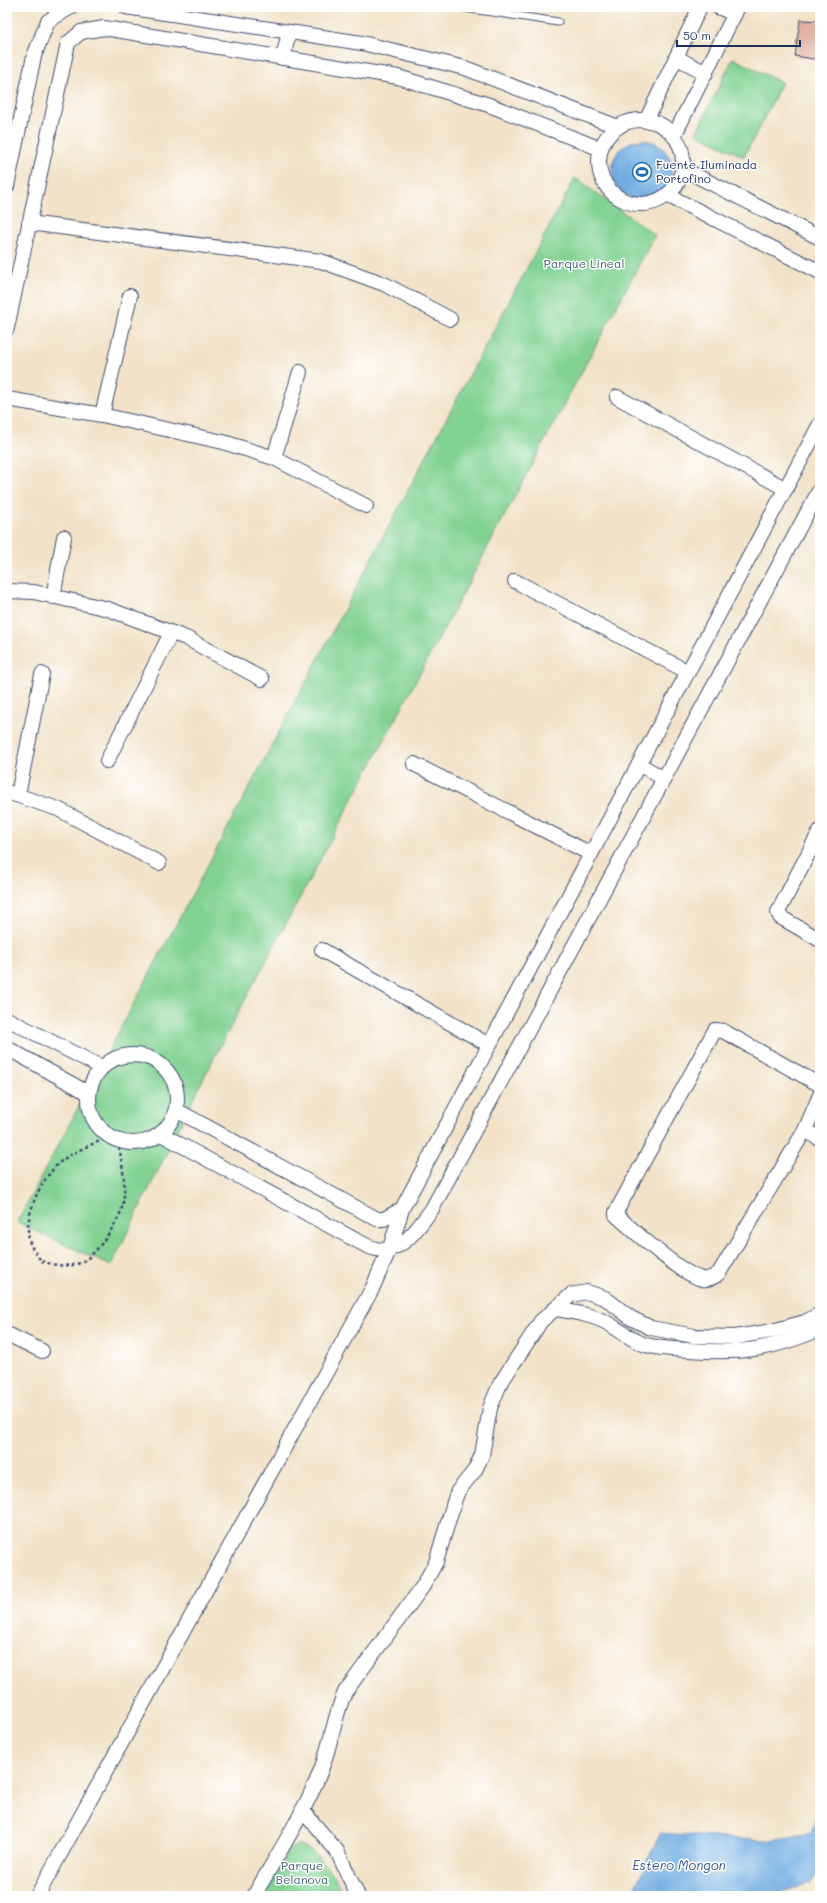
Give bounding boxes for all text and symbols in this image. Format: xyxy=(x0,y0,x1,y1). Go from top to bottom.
scale bar xyxy=(677,22,800,48)
text: 50 m xyxy=(683,27,711,43)
place label: Fuente Iluminada Portofino xyxy=(656,156,757,186)
sports icon: Fuente Iluminada Portofino xyxy=(631,161,653,183)
park label: Parque Lineal xyxy=(544,255,624,271)
water label: Estero Mongon xyxy=(632,1856,726,1873)
park label: Parque Belanova xyxy=(276,1857,328,1887)

